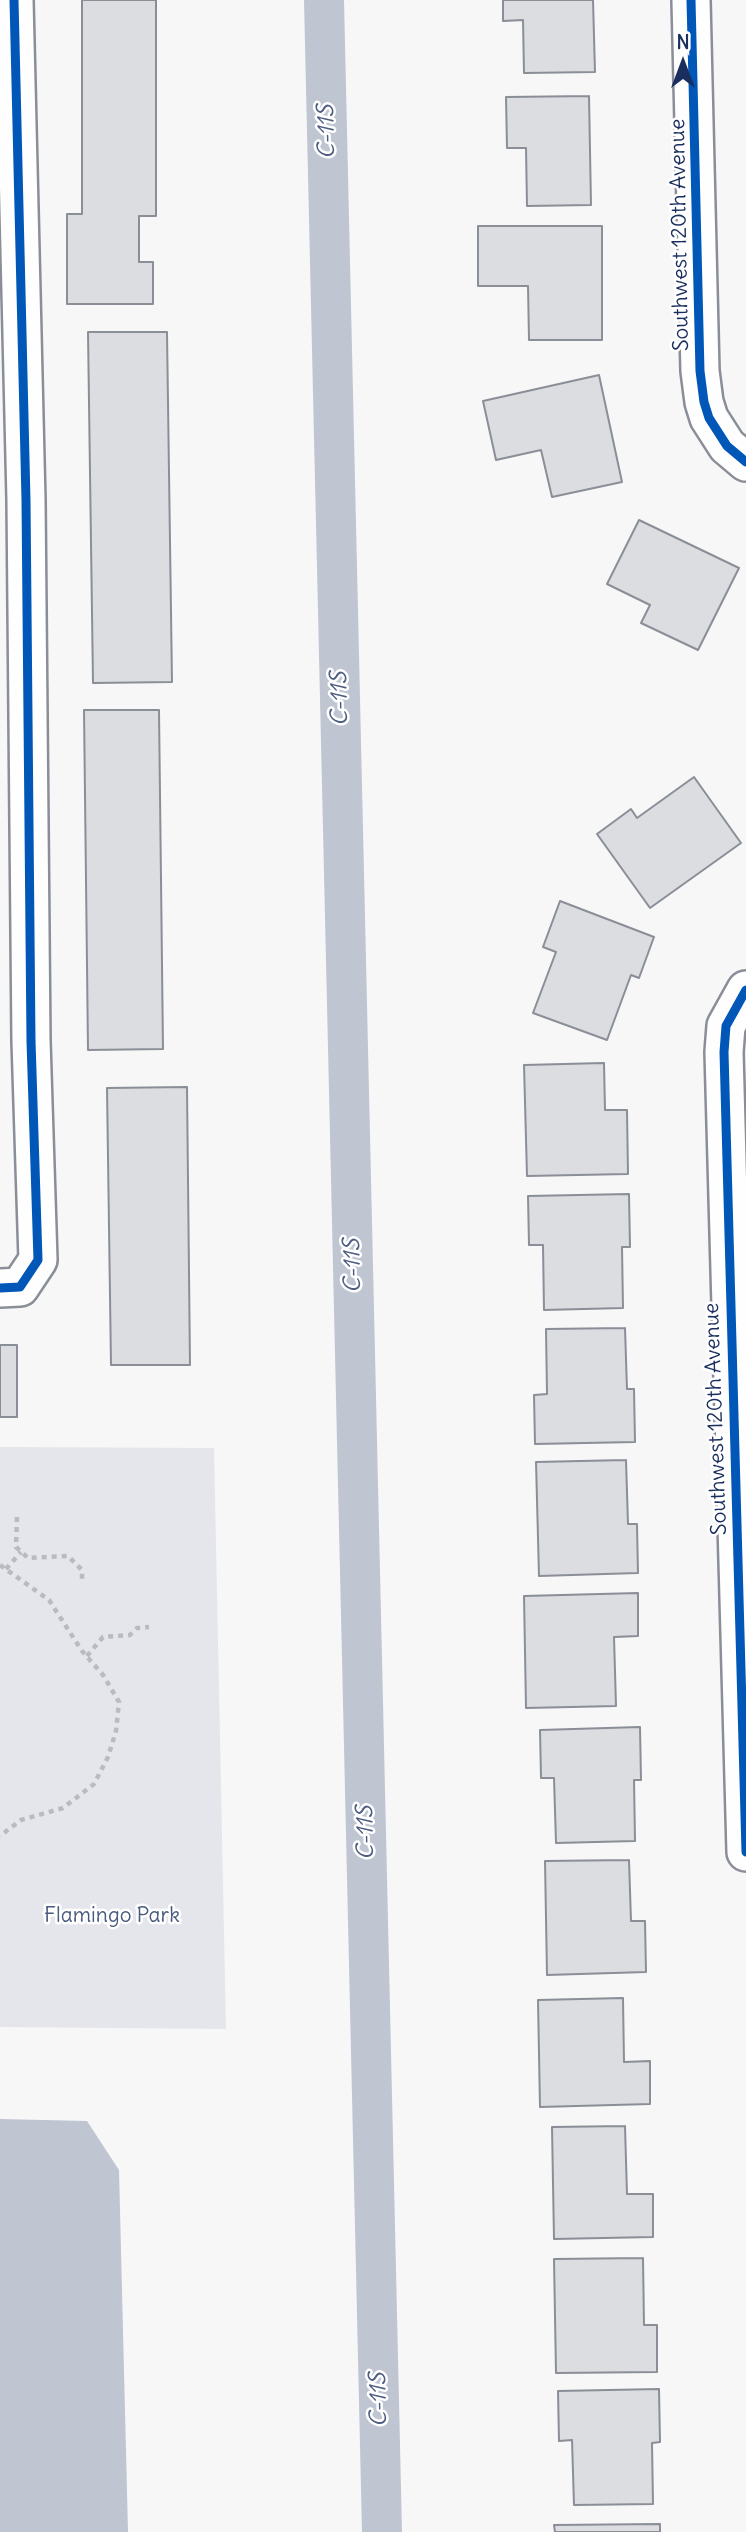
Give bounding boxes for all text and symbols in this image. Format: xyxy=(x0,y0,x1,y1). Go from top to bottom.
north arrow xyxy=(648,28,718,98)
text: N xyxy=(676,30,690,54)
water label: C-11S xyxy=(313,105,341,159)
street label: Southwest 120th Avenue xyxy=(665,119,695,351)
water label: C-11S xyxy=(326,672,354,726)
water label: C-11S xyxy=(339,1239,367,1293)
street label: Southwest 120th Avenue xyxy=(699,1302,733,1536)
water label: C-11S xyxy=(352,1806,380,1860)
park label: Flamingo Park xyxy=(44,1903,180,1929)
water label: C-11S xyxy=(365,2373,393,2427)

